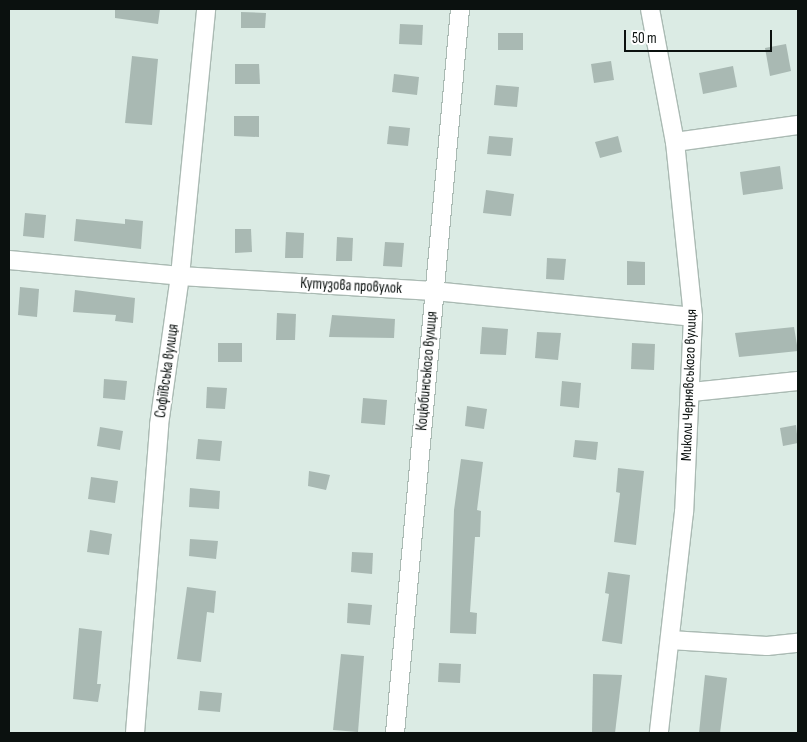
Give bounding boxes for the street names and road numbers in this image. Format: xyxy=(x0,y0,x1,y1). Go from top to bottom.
street label: Кутузова провулок xyxy=(300,274,402,298)
street label: Миколи Чернявського вулиця xyxy=(677,309,701,461)
street label: Коцюбинського вулиця xyxy=(413,311,441,431)
street label: Софіївська вулиця xyxy=(152,323,182,419)

